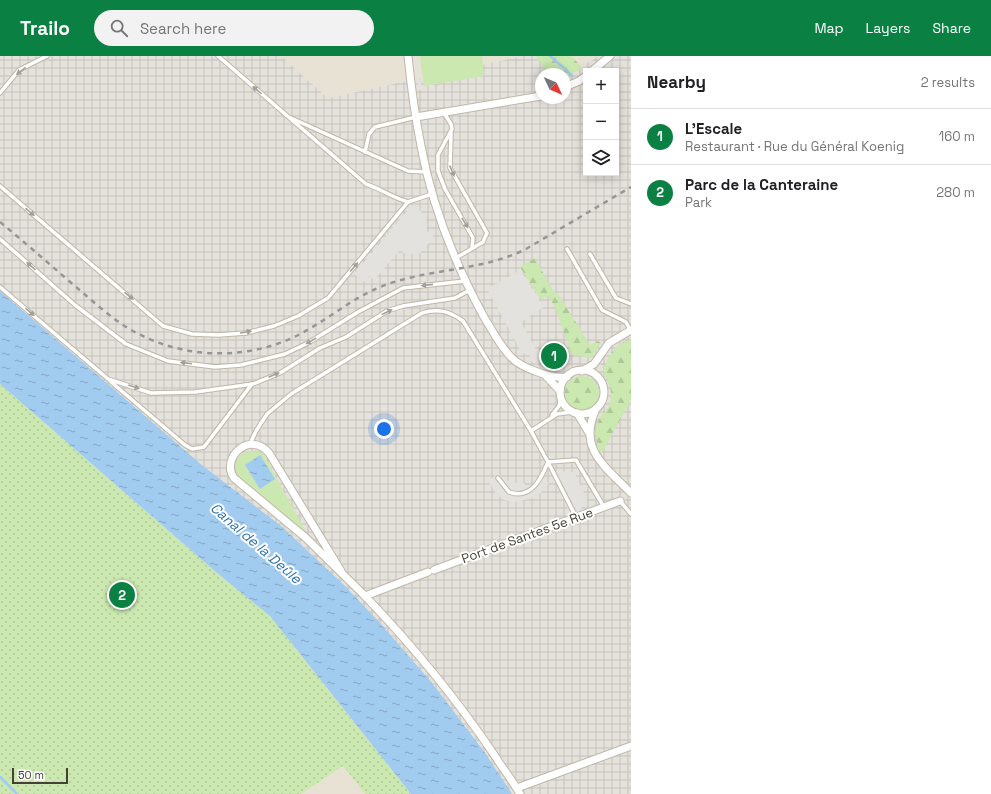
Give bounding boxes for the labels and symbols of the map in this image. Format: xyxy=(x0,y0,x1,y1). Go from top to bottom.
one-way arrow xyxy=(15,67,26,75)
north arrow xyxy=(535,68,571,104)
one-way arrow xyxy=(252,85,263,94)
one-way arrow xyxy=(449,165,456,177)
one-way arrow xyxy=(24,207,35,216)
one-way arrow xyxy=(461,217,468,229)
one-way arrow xyxy=(349,261,358,272)
one-way arrow xyxy=(26,262,36,271)
one-way arrow xyxy=(421,282,433,288)
one-way arrow xyxy=(123,292,134,301)
one-way arrow xyxy=(24,307,35,316)
one-way arrow xyxy=(382,309,393,315)
one-way arrow xyxy=(240,329,252,335)
one-way arrow xyxy=(305,338,317,345)
pin: 1 xyxy=(541,341,567,371)
one-way arrow xyxy=(180,360,192,366)
one-way arrow xyxy=(269,372,280,378)
one-way arrow xyxy=(128,385,140,391)
your location xyxy=(374,419,394,439)
water label: Canal de la Deûle xyxy=(207,499,306,588)
street label: Port de Santes 5e Rue xyxy=(459,504,595,567)
pin: 2 xyxy=(109,580,135,610)
scale bar xyxy=(12,766,68,785)

